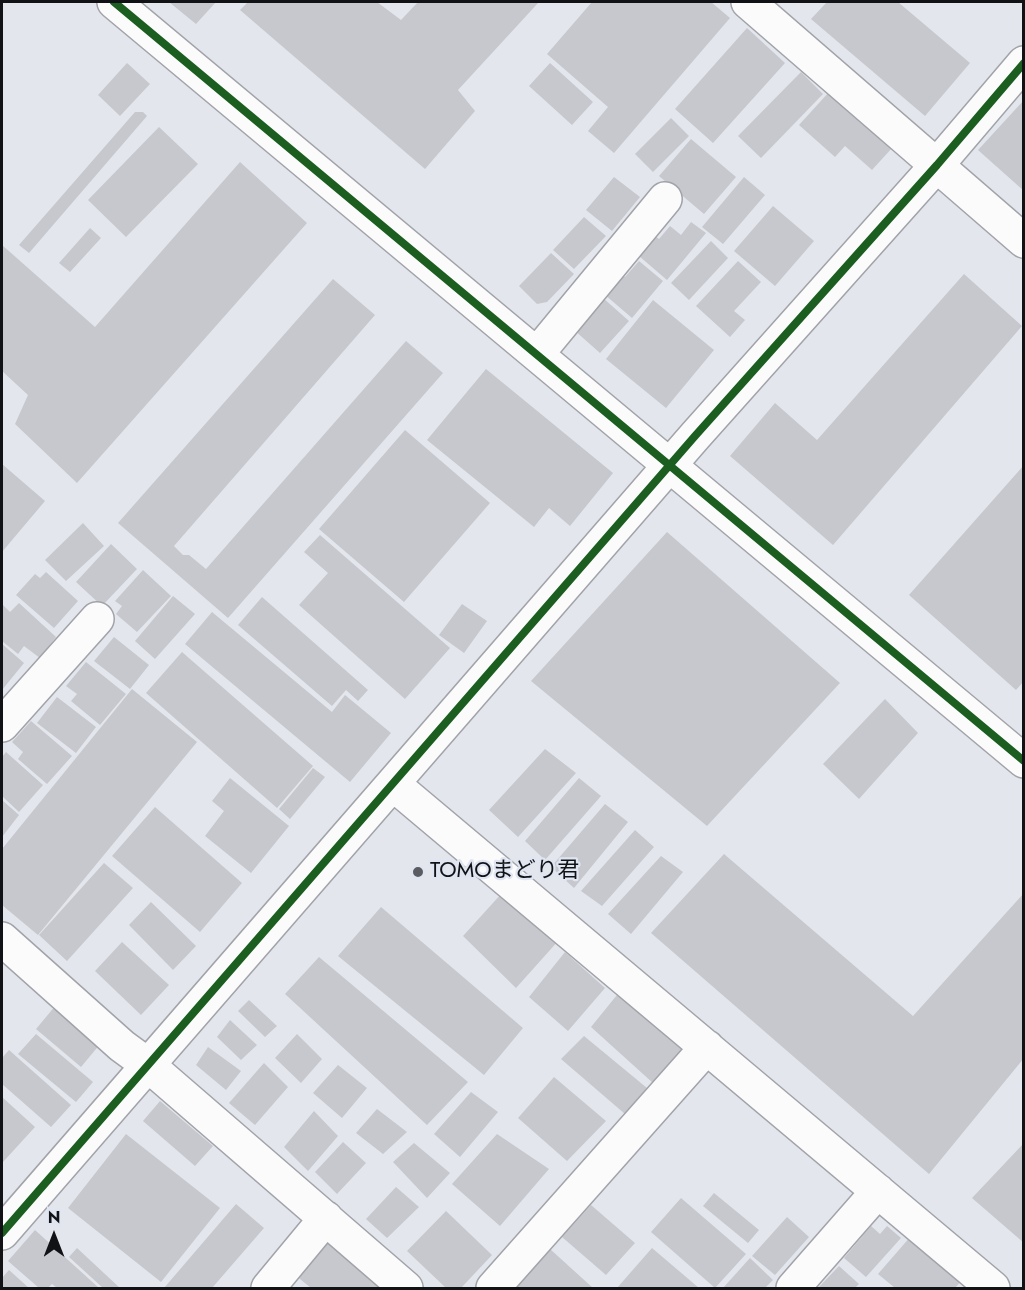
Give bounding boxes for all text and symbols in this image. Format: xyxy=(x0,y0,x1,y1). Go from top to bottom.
place label: TOMOまどり君 xyxy=(430,859,580,885)
marker: TOMOまどり君 xyxy=(411,865,425,879)
north arrow xyxy=(24,1206,84,1266)
text: N xyxy=(48,1206,60,1229)

